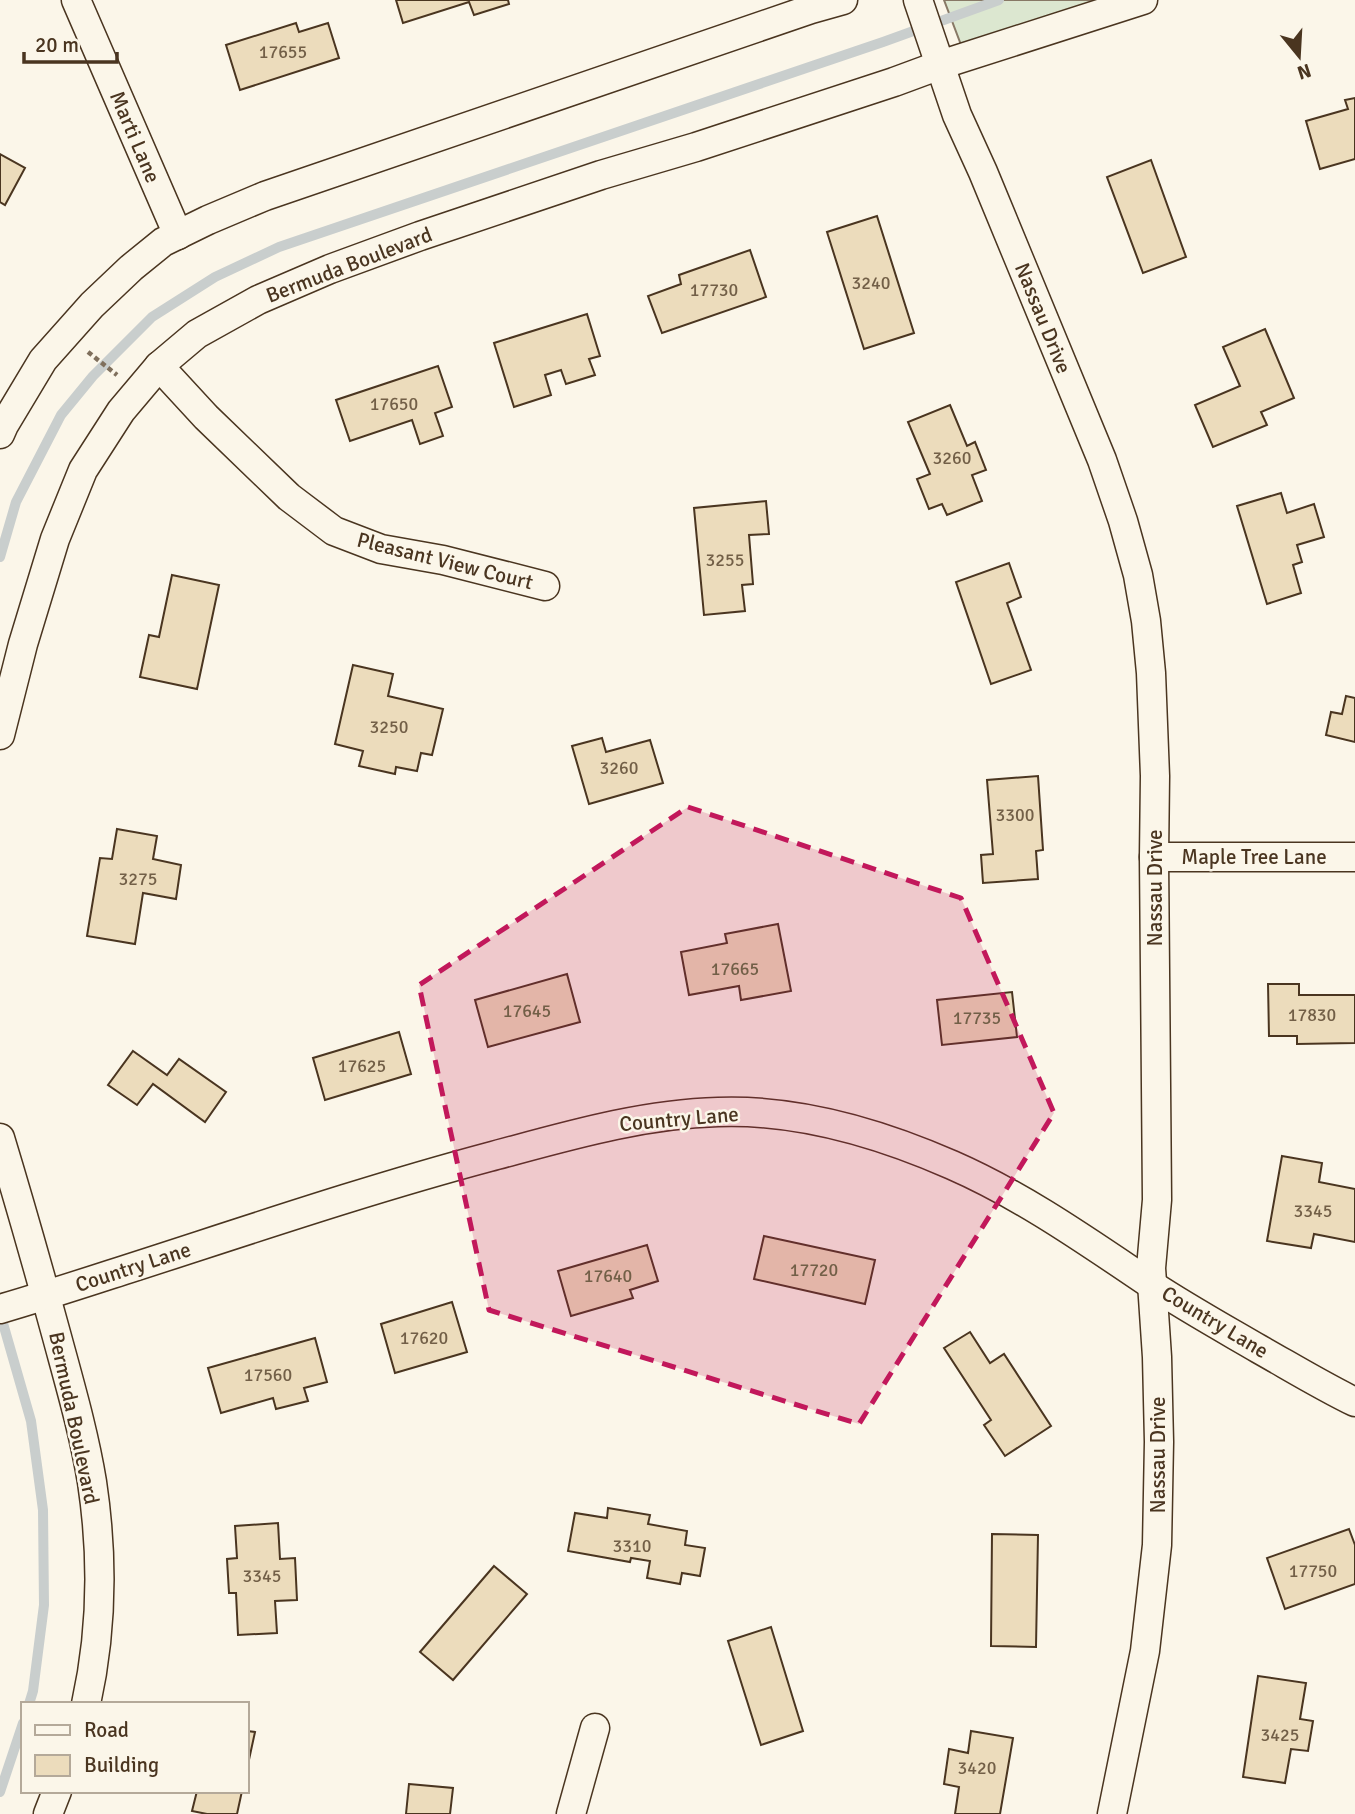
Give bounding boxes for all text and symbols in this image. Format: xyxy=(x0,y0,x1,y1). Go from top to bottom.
scale bar xyxy=(24,21,117,65)
north arrow xyxy=(1264,21,1334,91)
text: 20 m xyxy=(35,32,79,58)
house number: 17655 xyxy=(259,41,307,63)
text: N xyxy=(1294,58,1314,85)
street label: Marti Lane xyxy=(104,87,166,187)
street label: Bermuda Boulevard xyxy=(262,221,436,309)
street label: Nassau Drive xyxy=(1009,259,1077,377)
house number: 3240 xyxy=(852,272,890,294)
house number: 17730 xyxy=(690,279,738,301)
house number: 17650 xyxy=(370,393,418,415)
house number: 3260 xyxy=(933,447,971,469)
street label: Pleasant View Court xyxy=(354,527,536,595)
house number: 3255 xyxy=(706,549,744,571)
house number: 3250 xyxy=(370,716,408,738)
house number: 3260 xyxy=(600,757,638,779)
house number: 3300 xyxy=(996,804,1034,826)
street label: Nassau Drive xyxy=(1142,829,1168,947)
street label: Maple Tree Lane xyxy=(1181,844,1327,870)
house number: 3275 xyxy=(119,868,157,890)
house number: 17665 xyxy=(711,958,759,980)
house number: 17645 xyxy=(503,1000,551,1022)
house number: 17830 xyxy=(1288,1004,1336,1026)
house number: 17735 xyxy=(953,1007,1001,1029)
house number: 17625 xyxy=(338,1055,386,1077)
street label: Country Lane xyxy=(618,1101,740,1137)
house number: 3345 xyxy=(1294,1200,1332,1222)
street label: Country Lane xyxy=(72,1236,194,1298)
house number: 17720 xyxy=(790,1259,838,1281)
house number: 17640 xyxy=(584,1265,632,1287)
street label: Country Lane xyxy=(1157,1280,1273,1364)
house number: 17620 xyxy=(400,1327,448,1349)
street label: Bermuda Boulevard xyxy=(43,1329,105,1507)
house number: 17560 xyxy=(244,1364,292,1386)
street label: Nassau Drive xyxy=(1145,1396,1171,1514)
house number: 3310 xyxy=(613,1535,651,1557)
house number: 17750 xyxy=(1289,1560,1337,1582)
house number: 3345 xyxy=(243,1565,281,1587)
legend xyxy=(21,1702,248,1793)
text: Road xyxy=(84,1717,129,1743)
house number: 3425 xyxy=(1261,1724,1299,1746)
text: Building xyxy=(84,1752,159,1778)
house number: 3420 xyxy=(958,1757,996,1779)

